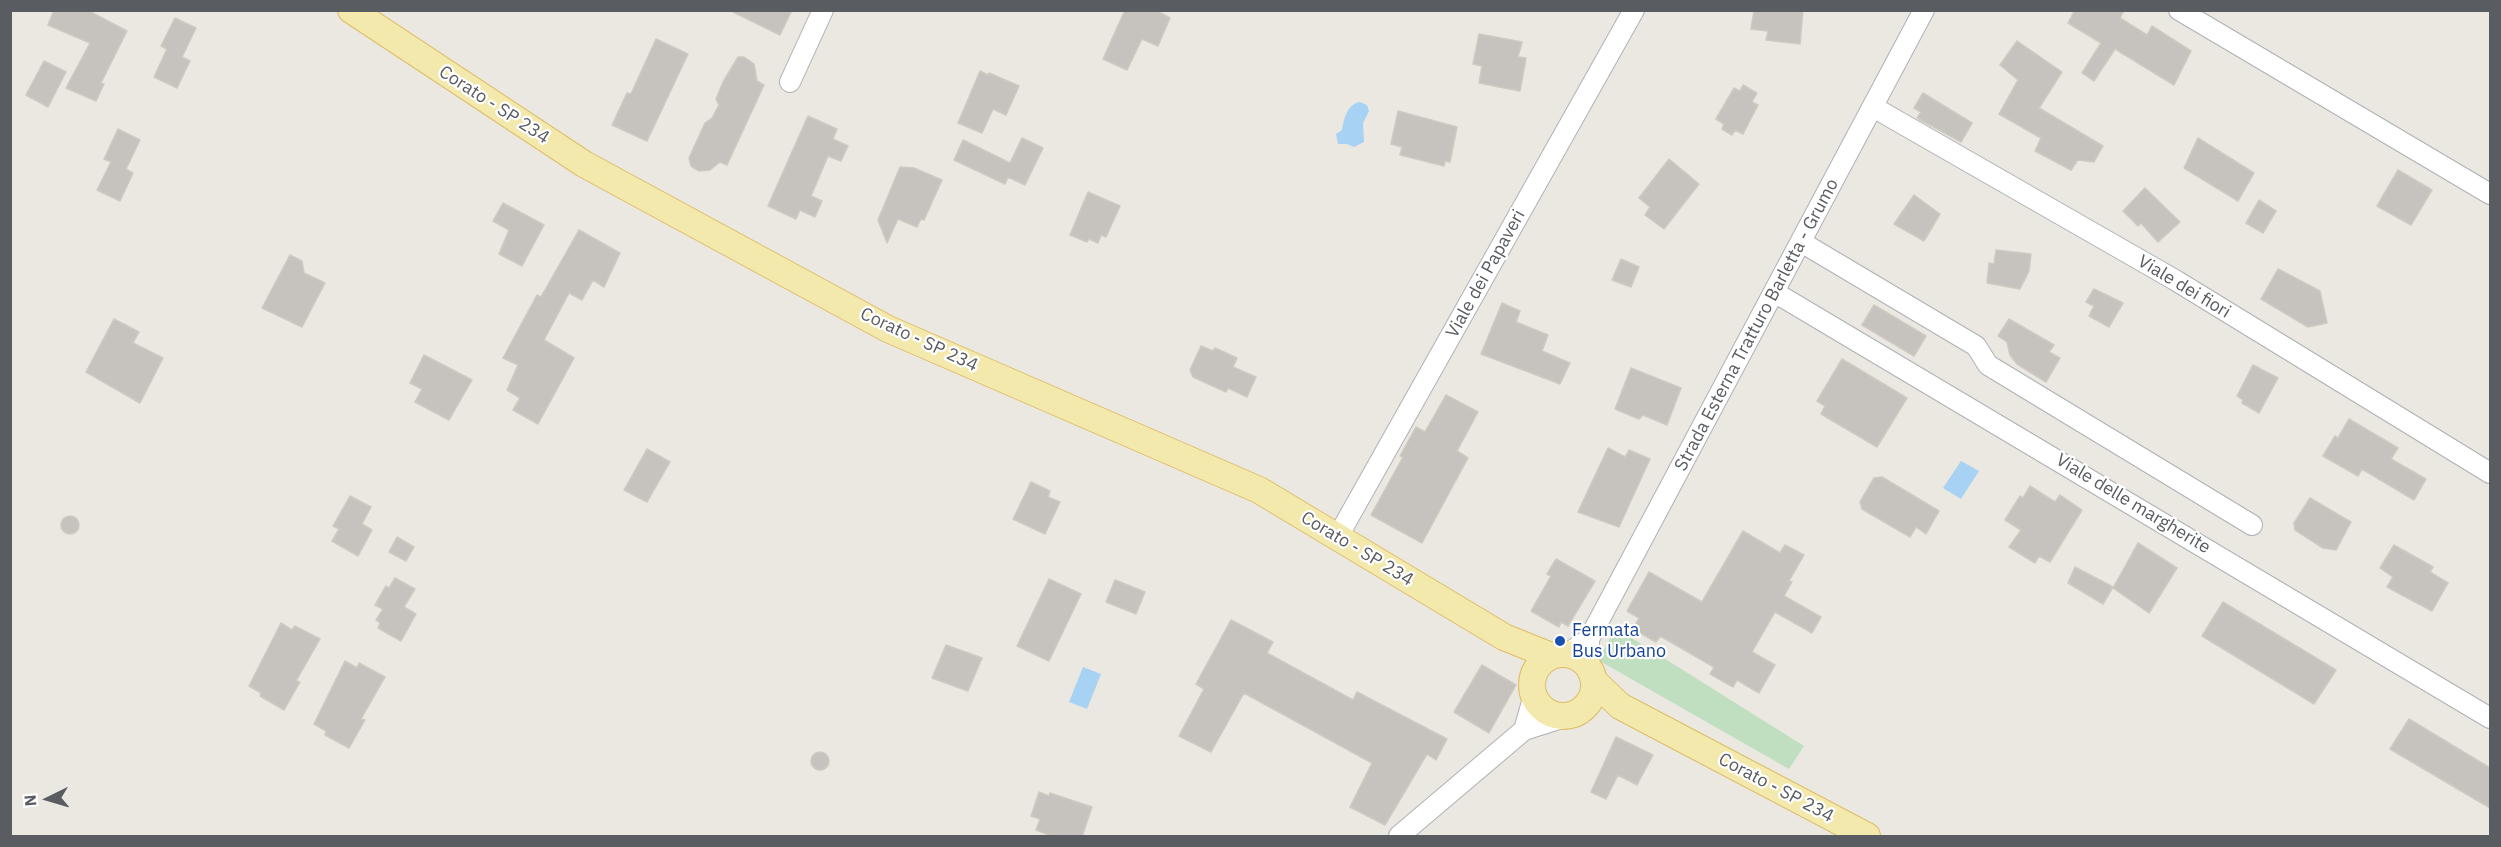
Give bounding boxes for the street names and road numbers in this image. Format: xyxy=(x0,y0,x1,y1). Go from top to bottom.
street label: Corato - SP 234 xyxy=(435,61,553,149)
street label: Strada Esterna Tratturo Barletta - Grumo xyxy=(1670,175,1844,475)
street label: Viale dei Papaveri xyxy=(1442,206,1530,342)
street label: Viale dei fiori xyxy=(2134,251,2234,323)
street label: Corato - SP 234 xyxy=(857,303,981,377)
street label: Viale delle margherite xyxy=(2052,449,2214,559)
street label: Corato - SP 234 xyxy=(1297,507,1417,591)
street label: Corato - SP 234 xyxy=(1715,749,1837,827)

